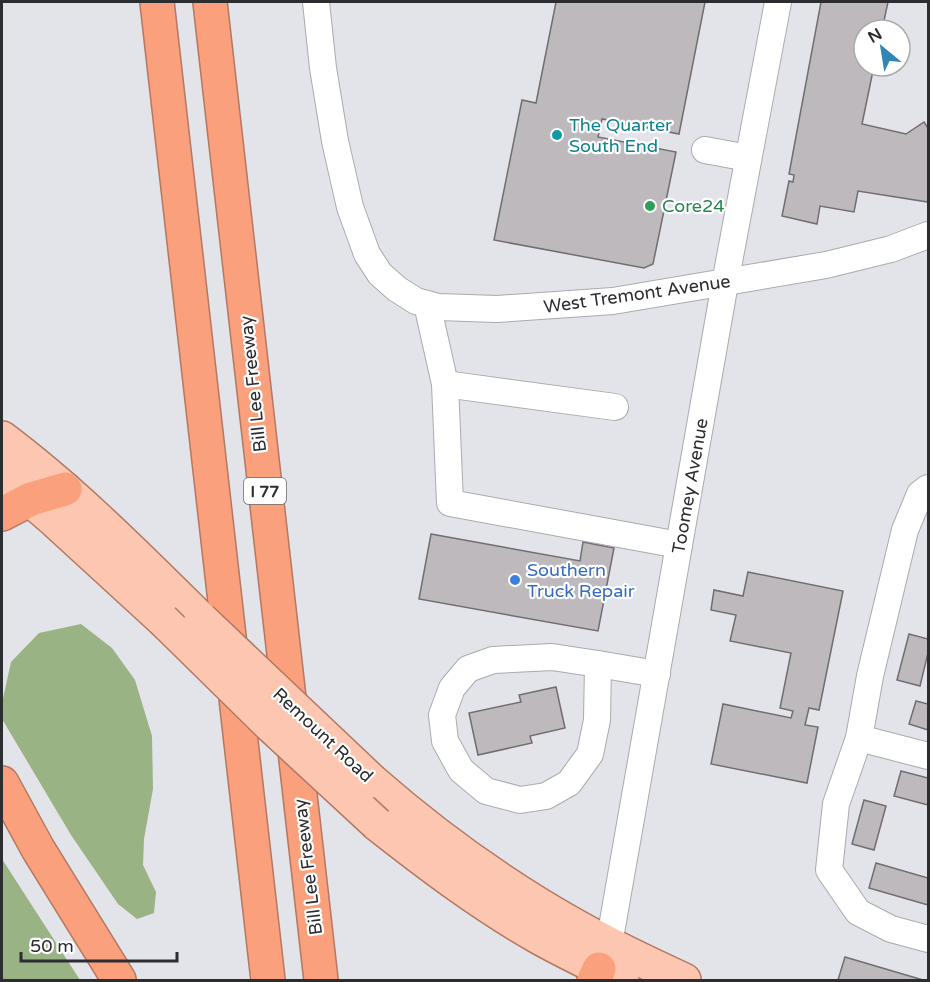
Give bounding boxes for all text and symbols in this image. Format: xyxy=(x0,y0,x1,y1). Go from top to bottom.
north arrow xyxy=(852,18,912,78)
text: N xyxy=(864,24,886,48)
place label: The Quarter South End xyxy=(569,114,672,157)
marker: The Quarter South End xyxy=(550,128,564,142)
place label: Core24 xyxy=(662,195,725,217)
marker: Core24 xyxy=(643,199,657,213)
street label: West Tremont Avenue xyxy=(542,270,732,318)
street label: Bill Lee Freeway xyxy=(235,314,271,453)
street label: Toomey Avenue xyxy=(667,417,713,555)
road number: I 77 xyxy=(244,478,286,504)
place label: Southern Truck Repair xyxy=(527,559,635,602)
marker: Southern Truck Repair xyxy=(508,573,522,587)
street label: Remount Road xyxy=(268,683,378,787)
street label: Bill Lee Freeway xyxy=(289,797,327,936)
scale bar xyxy=(21,925,177,963)
text: 50 m xyxy=(30,935,74,957)

